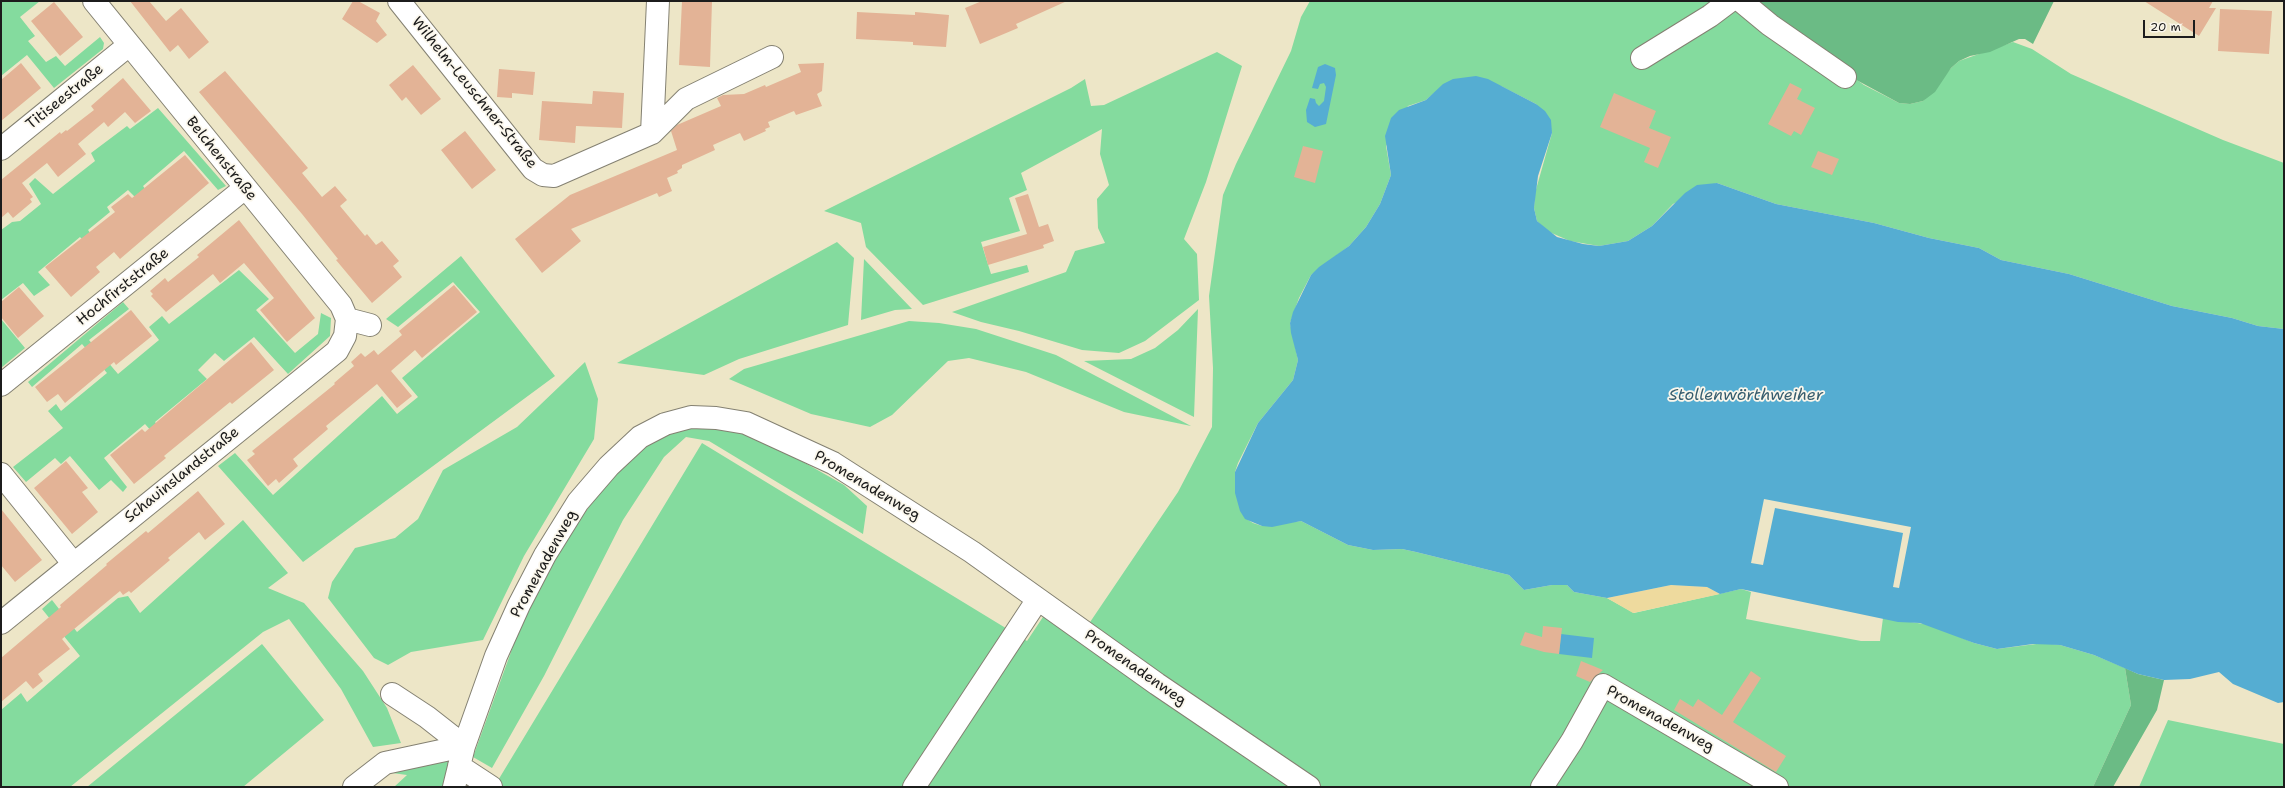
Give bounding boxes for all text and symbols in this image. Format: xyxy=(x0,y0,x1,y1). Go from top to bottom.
scale bar xyxy=(2145,12,2197,38)
street label: Wilhelm-Leuschner-Straße xyxy=(407,14,541,172)
text: 20 m xyxy=(2150,19,2181,35)
street label: Titiseestraße xyxy=(23,60,107,134)
street label: Belchenstraße xyxy=(182,113,260,205)
street label: Hochfirststraße xyxy=(73,244,173,330)
water label: Stollenwörthweiher xyxy=(1669,386,1823,406)
street label: Schauinslandstraße xyxy=(121,423,243,527)
street label: Promenadenweg xyxy=(811,447,923,525)
street label: Promenadenweg xyxy=(507,507,581,621)
street label: Promenadenweg xyxy=(1080,626,1190,710)
street label: Promenadenweg xyxy=(1603,682,1717,756)

